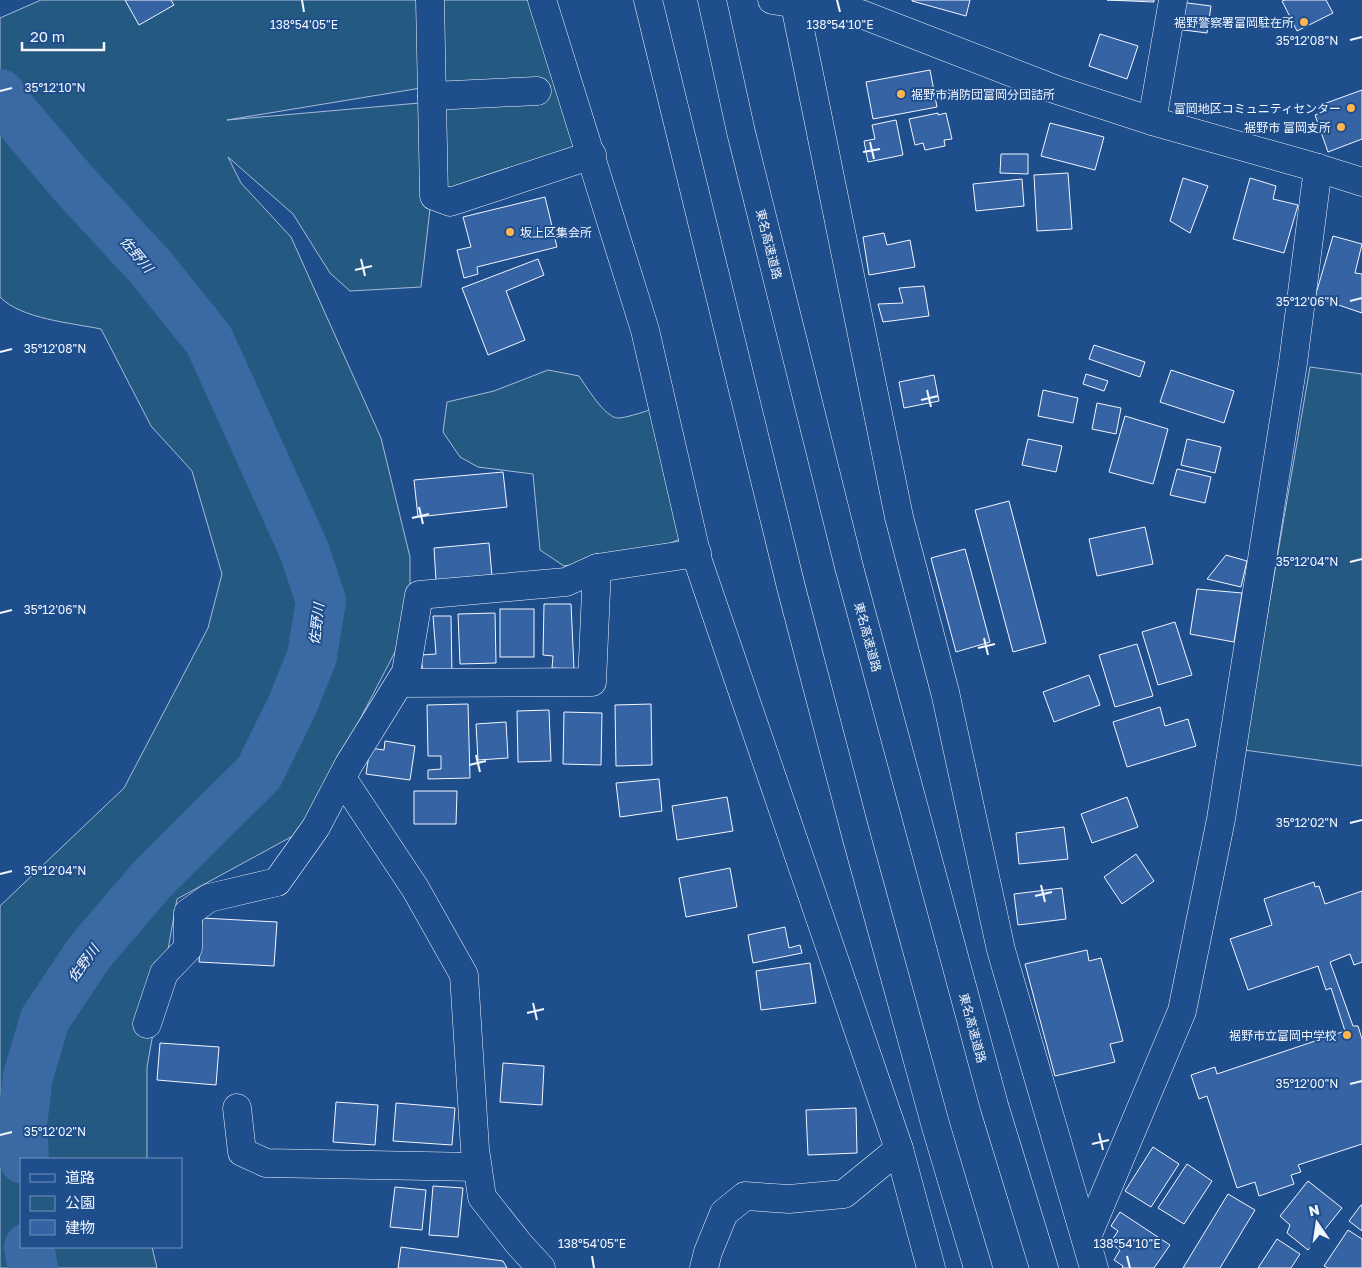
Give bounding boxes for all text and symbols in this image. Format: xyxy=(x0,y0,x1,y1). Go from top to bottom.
place label: 裾野警察署富岡駐在所 xyxy=(1174,15,1294,30)
marker: 裾野警察署富岡駐在所 xyxy=(1298,16,1310,28)
text: 138°54'05"E xyxy=(270,17,338,32)
text: 138°54'10"E xyxy=(806,17,874,32)
scale bar xyxy=(22,20,105,52)
text: 20 m xyxy=(30,27,65,45)
text: 35°12'08"N xyxy=(1276,33,1338,48)
text: 35°12'10"N xyxy=(24,80,86,95)
place label: 裾野市消防団富岡分団詰所 xyxy=(911,87,1055,102)
marker: 裾野市消防団富岡分団詰所 xyxy=(895,88,907,100)
place label: 富岡地区コミュニティセンター xyxy=(1174,101,1341,116)
marker: 富岡地区コミュニティセンター xyxy=(1345,102,1357,114)
place label: 裾野市 富岡支所 xyxy=(1244,120,1331,135)
marker: 裾野市 富岡支所 xyxy=(1335,121,1347,133)
street label: 東名高速道路 xyxy=(753,207,785,281)
place label: 坂上区集会所 xyxy=(520,225,592,240)
marker: 坂上区集会所 xyxy=(504,226,516,238)
water label: 佐野川 xyxy=(117,232,158,277)
text: 35°12'06"N xyxy=(1276,294,1338,309)
text: 35°12'08"N xyxy=(24,341,86,356)
text: 35°12'04"N xyxy=(1276,554,1338,569)
water label: 佐野川 xyxy=(305,600,327,646)
street label: 東名高速道路 xyxy=(851,600,885,674)
text: 35°12'06"N xyxy=(24,602,86,617)
text: 35°12'02"N xyxy=(1276,815,1338,830)
text: 35°12'04"N xyxy=(24,863,86,878)
water label: 佐野川 xyxy=(64,939,103,985)
street label: 東名高速道路 xyxy=(956,991,990,1065)
place label: 裾野市立富岡中学校 xyxy=(1229,1028,1337,1043)
marker: 裾野市立富岡中学校 xyxy=(1341,1029,1353,1041)
text: 35°12'00"N xyxy=(1276,1076,1338,1091)
text: 35°12'02"N xyxy=(24,1124,86,1139)
legend xyxy=(20,1158,182,1248)
text: 道路 xyxy=(65,1168,95,1186)
text: 公園 xyxy=(65,1193,95,1211)
north arrow xyxy=(1292,1198,1342,1248)
text: N xyxy=(1307,1200,1321,1219)
text: 建物 xyxy=(65,1218,95,1236)
text: 138°54'05"E xyxy=(558,1236,626,1251)
text: 138°54'10"E xyxy=(1093,1236,1161,1251)

